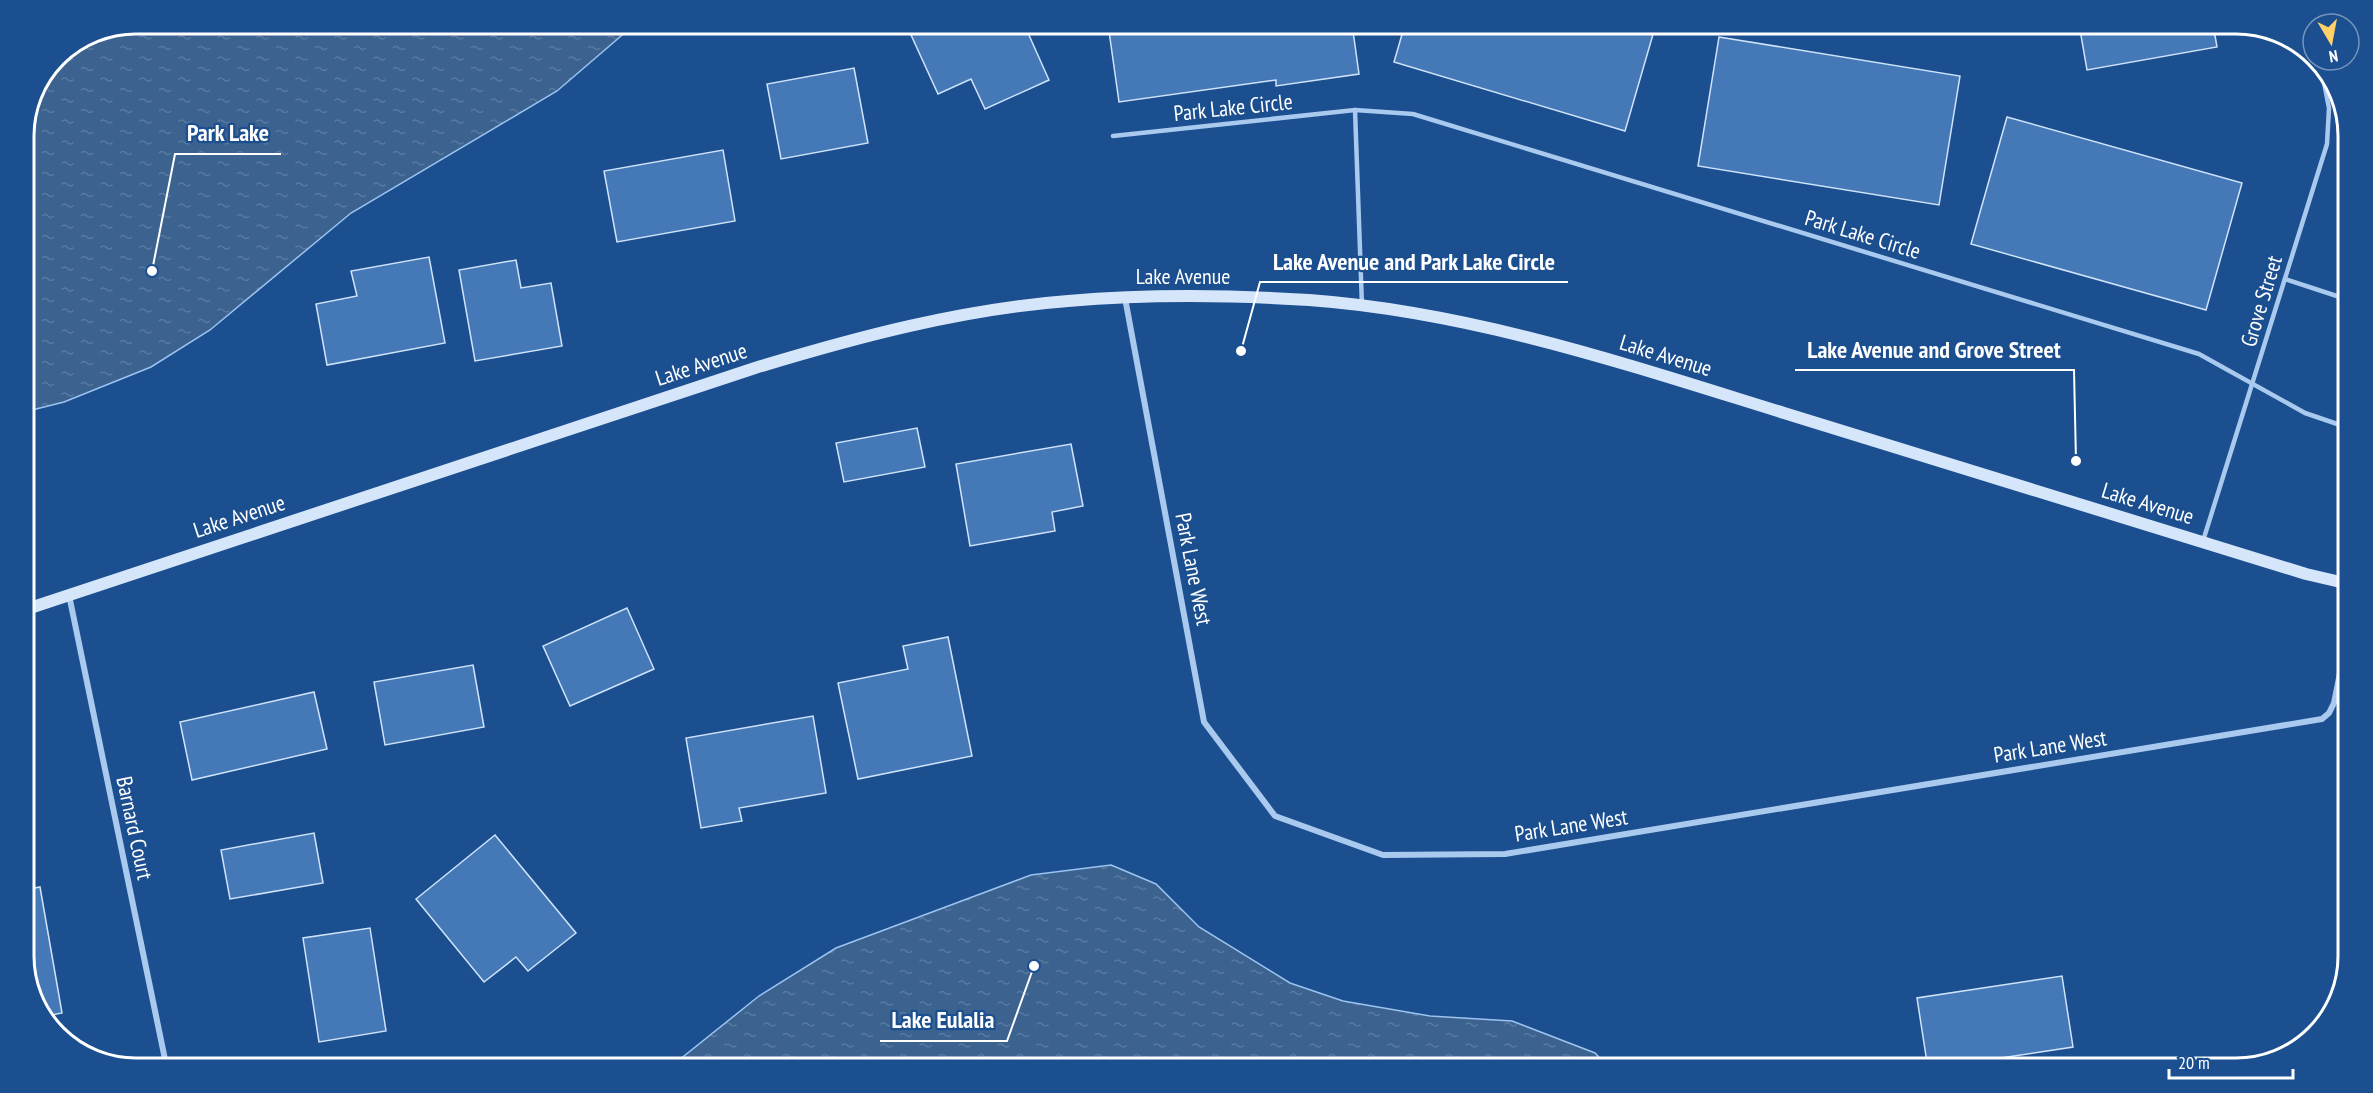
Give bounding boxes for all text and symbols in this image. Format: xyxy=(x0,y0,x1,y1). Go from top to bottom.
north arrow xyxy=(2301,12,2361,72)
text: N xyxy=(2328,46,2340,67)
street label: Park Lake Circle xyxy=(1172,87,1294,127)
callout: Park Lake xyxy=(175,112,281,154)
text: Park Lake xyxy=(187,117,269,148)
street label: Park Lake Circle xyxy=(1802,203,1924,265)
callout: Lake Avenue and Park Lake Circle xyxy=(1260,240,1568,282)
text: Lake Avenue and Park Lake Circle xyxy=(1273,246,1555,277)
street label: Grove Street xyxy=(2234,252,2288,350)
street label: Lake Avenue xyxy=(1136,262,1230,290)
street label: Lake Avenue xyxy=(1617,328,1715,382)
callout: Lake Avenue and Grove Street xyxy=(1795,328,2074,370)
text: Lake Avenue and Grove Street xyxy=(1807,334,2061,365)
street label: Lake Avenue xyxy=(652,336,750,392)
street label: Lake Avenue xyxy=(2099,476,2197,530)
street label: Lake Avenue xyxy=(190,488,288,544)
street label: Park Lane West xyxy=(1169,510,1219,628)
street label: Park Lane West xyxy=(1991,723,2109,769)
street label: Barnard Court xyxy=(110,774,160,882)
street label: Park Lane West xyxy=(1512,802,1630,848)
callout: Lake Eulalia xyxy=(880,999,1007,1041)
text: Lake Eulalia xyxy=(892,1004,995,1035)
scale bar xyxy=(2169,1042,2294,1080)
text: 20 m xyxy=(2178,1051,2210,1074)

